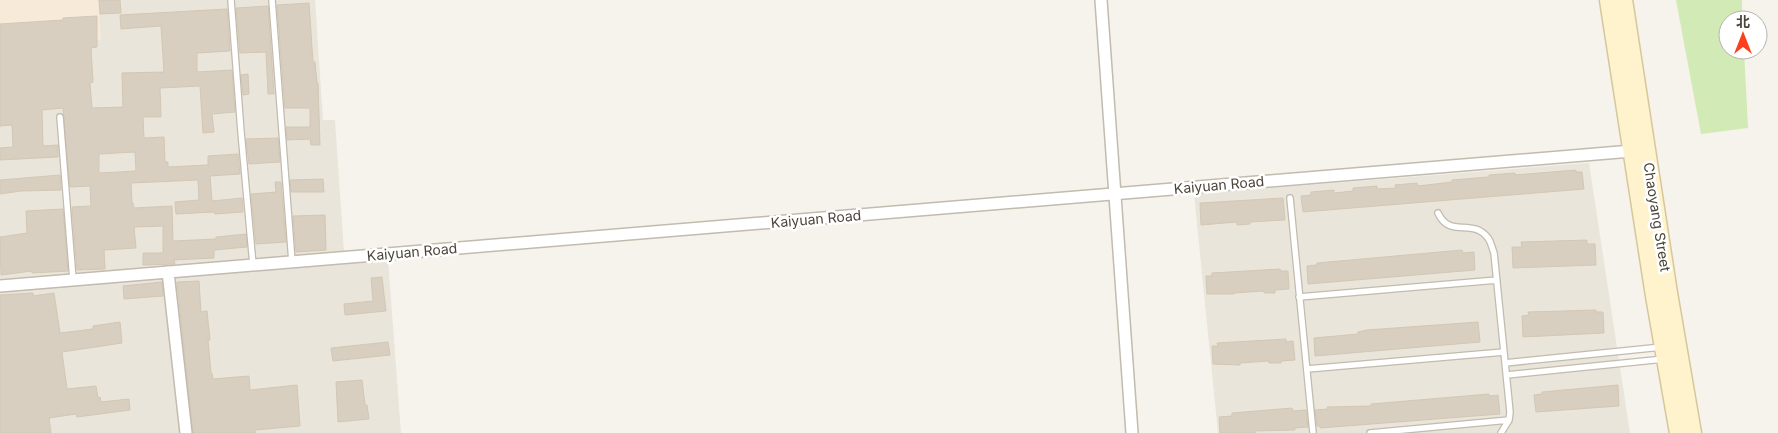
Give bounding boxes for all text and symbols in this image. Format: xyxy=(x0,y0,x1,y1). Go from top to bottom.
north arrow xyxy=(1718,10,1768,60)
text: 北 xyxy=(1736,13,1750,30)
street label: Chaoyang Street xyxy=(1640,161,1675,273)
street label: Kaiyuan Road xyxy=(1173,172,1265,197)
street label: Kaiyuan Road xyxy=(770,206,862,231)
street label: Kaiyuan Road xyxy=(366,239,458,264)

